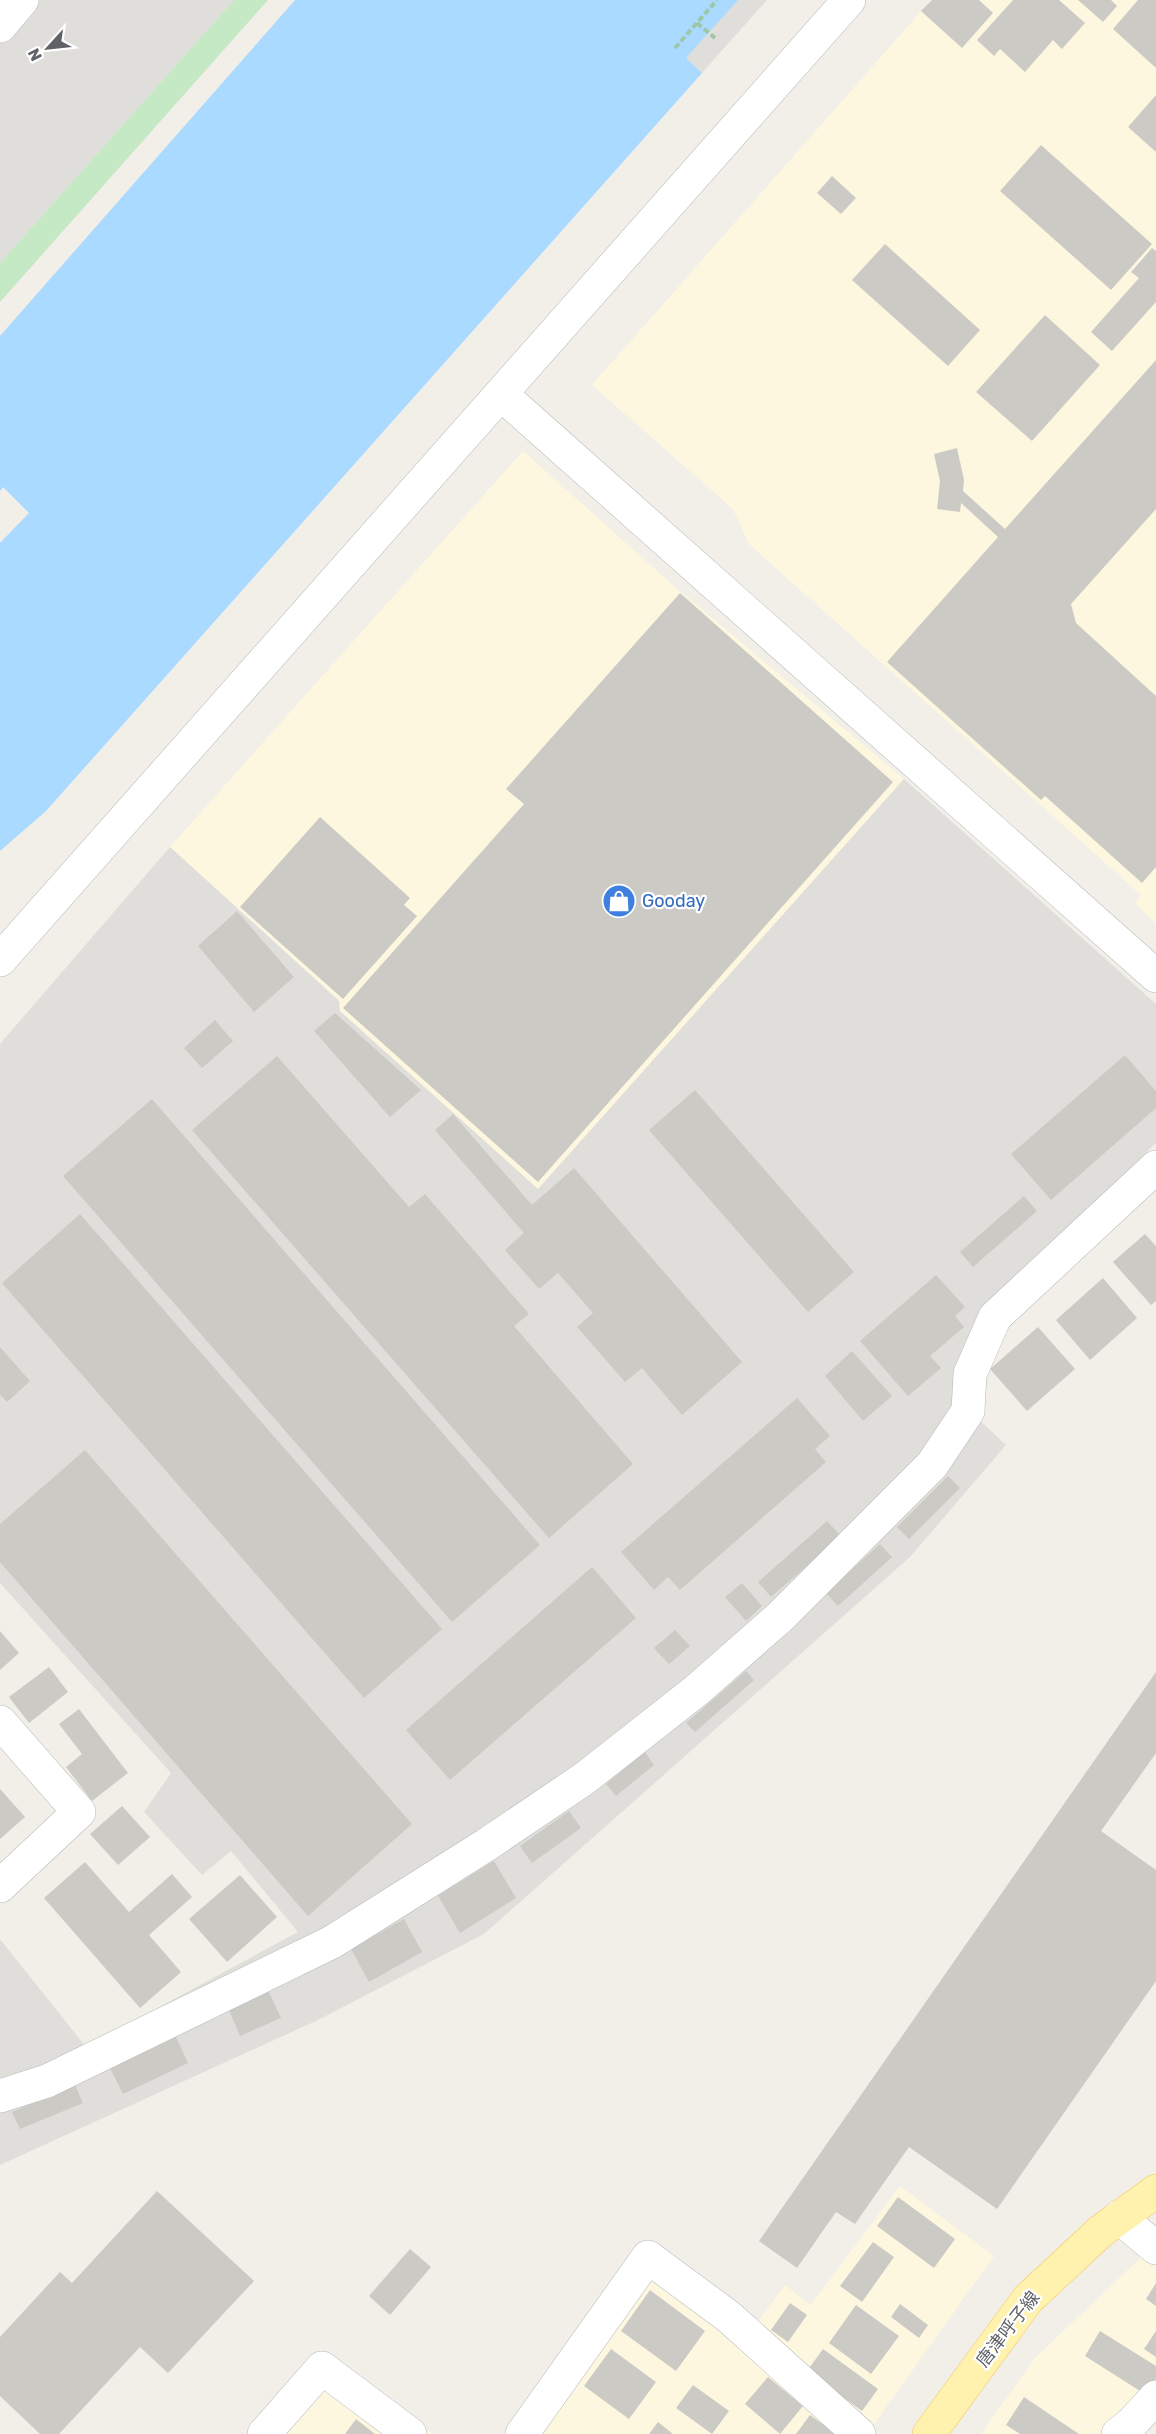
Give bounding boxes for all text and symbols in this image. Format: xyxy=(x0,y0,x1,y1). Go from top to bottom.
north arrow xyxy=(18,18,78,78)
text: N xyxy=(24,45,46,64)
shop icon: Gooday xyxy=(601,883,637,919)
place label: Gooday xyxy=(642,890,705,912)
street label: 唐津呼子線 xyxy=(972,2287,1044,2371)

